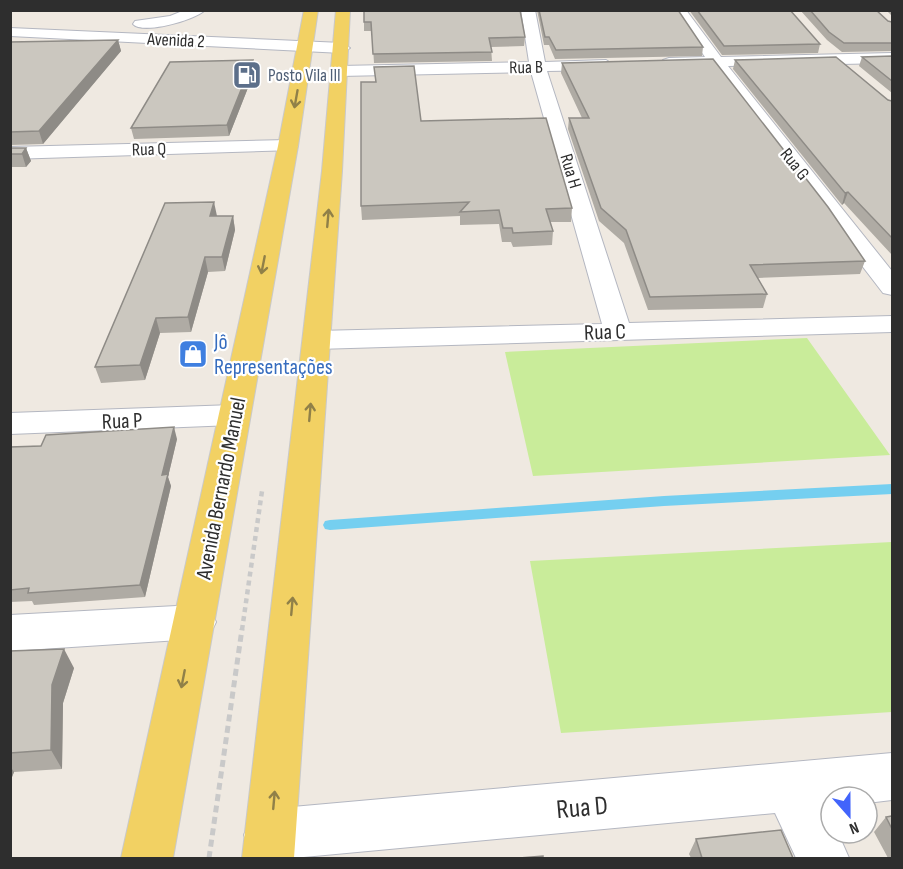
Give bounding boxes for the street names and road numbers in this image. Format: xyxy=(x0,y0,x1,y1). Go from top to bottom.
street label: Avenida 2 xyxy=(146,28,205,52)
street label: Rua B xyxy=(509,57,543,78)
street label: Rua Q xyxy=(131,138,167,161)
street label: Rua G xyxy=(776,144,814,184)
street label: Rua H xyxy=(555,151,586,191)
street label: Rua C xyxy=(584,318,627,347)
street label: Avenida Bernardo Manuel xyxy=(190,395,252,582)
street label: Rua P xyxy=(101,407,143,436)
street label: Rua D xyxy=(555,790,609,826)

